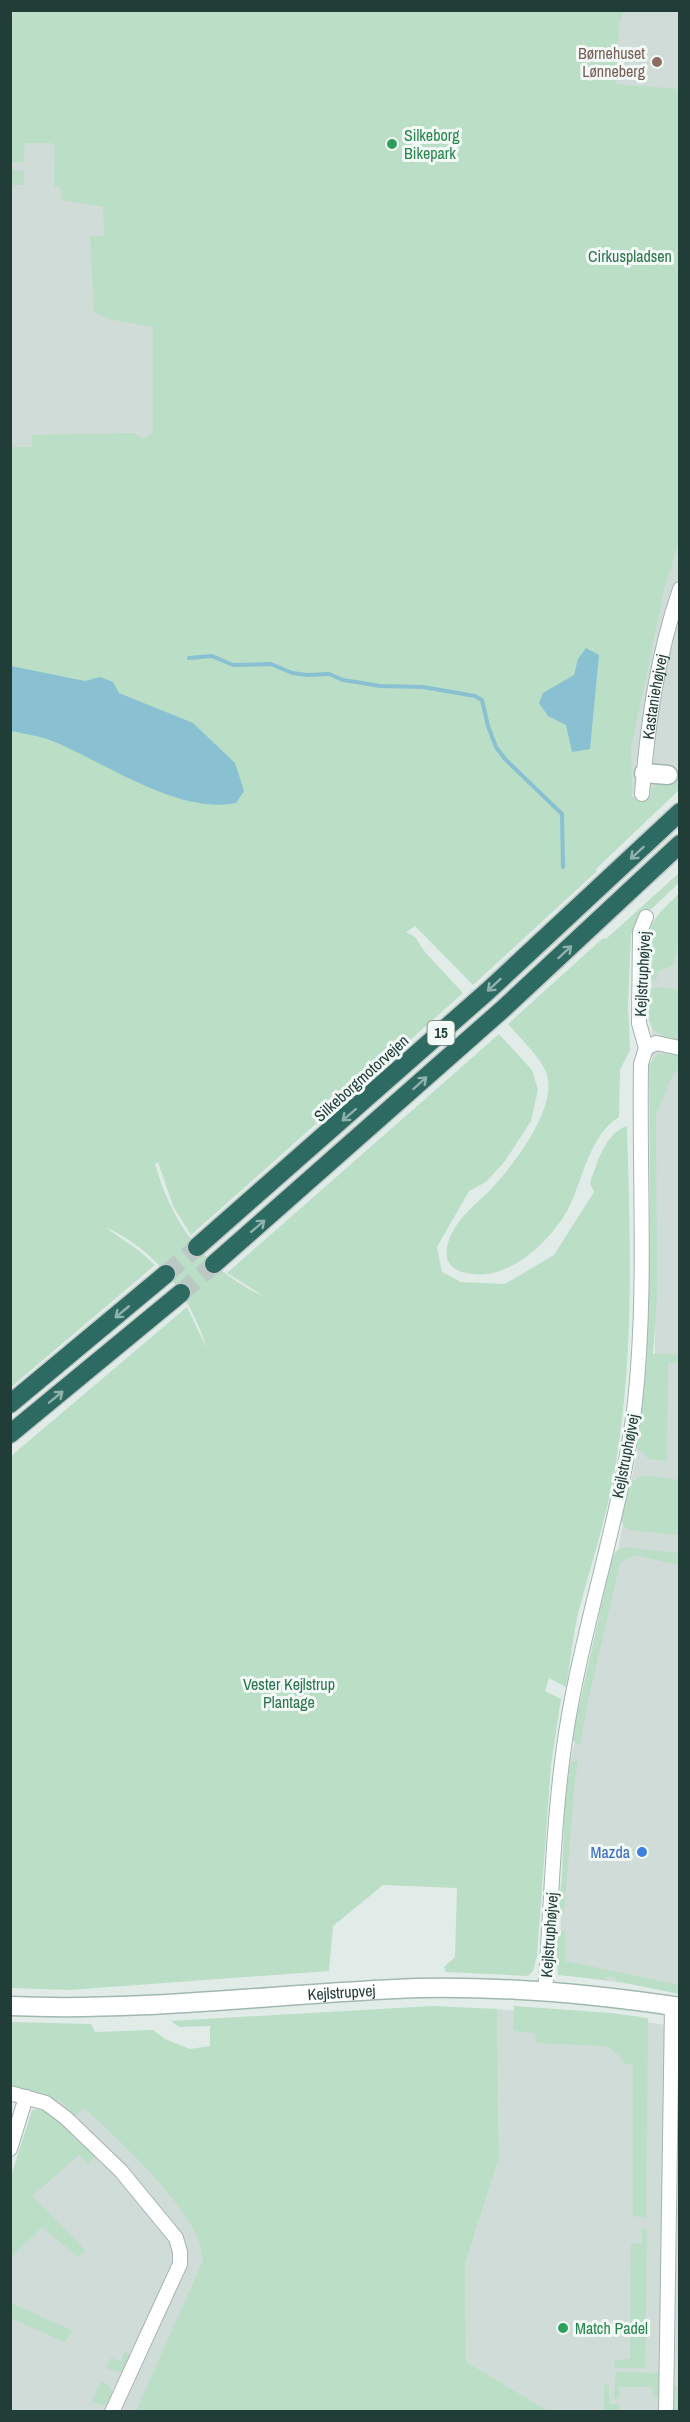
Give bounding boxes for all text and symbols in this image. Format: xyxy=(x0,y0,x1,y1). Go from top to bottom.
place label: Børnehuset Lønneberg xyxy=(578,42,646,82)
marker: Børnehuset Lønneberg xyxy=(650,55,664,69)
place label: Silkeborg Bikepark xyxy=(404,124,460,164)
marker: Silkeborg Bikepark xyxy=(385,137,399,151)
park label: Cirkuspladsen xyxy=(588,245,672,267)
street label: Kastaniehøjvej xyxy=(637,652,672,741)
one-way arrow xyxy=(630,845,645,859)
street label: Kejlstruphøjvej xyxy=(629,931,655,1017)
one-way arrow xyxy=(557,944,572,959)
one-way arrow xyxy=(487,978,502,992)
road number: 15 xyxy=(428,1021,454,1045)
street label: Silkeborgmotorvejen xyxy=(309,1030,413,1126)
one-way arrow xyxy=(413,1076,428,1090)
one-way arrow xyxy=(342,1108,357,1122)
one-way arrow xyxy=(251,1219,266,1233)
one-way arrow xyxy=(115,1305,130,1319)
one-way arrow xyxy=(48,1391,64,1404)
street label: Kejlstruphøjvej xyxy=(606,1412,644,1500)
park label: Vester Kejlstrup Plantage xyxy=(243,1673,335,1713)
place label: Mazda xyxy=(591,1841,631,1863)
marker: Mazda xyxy=(635,1845,649,1859)
street label: Kejlstruphøjvej xyxy=(535,1892,563,1978)
street label: Kejlstrupvej xyxy=(307,1979,376,2005)
place label: Match Padel xyxy=(575,2317,648,2339)
marker: Match Padel xyxy=(556,2321,570,2335)

